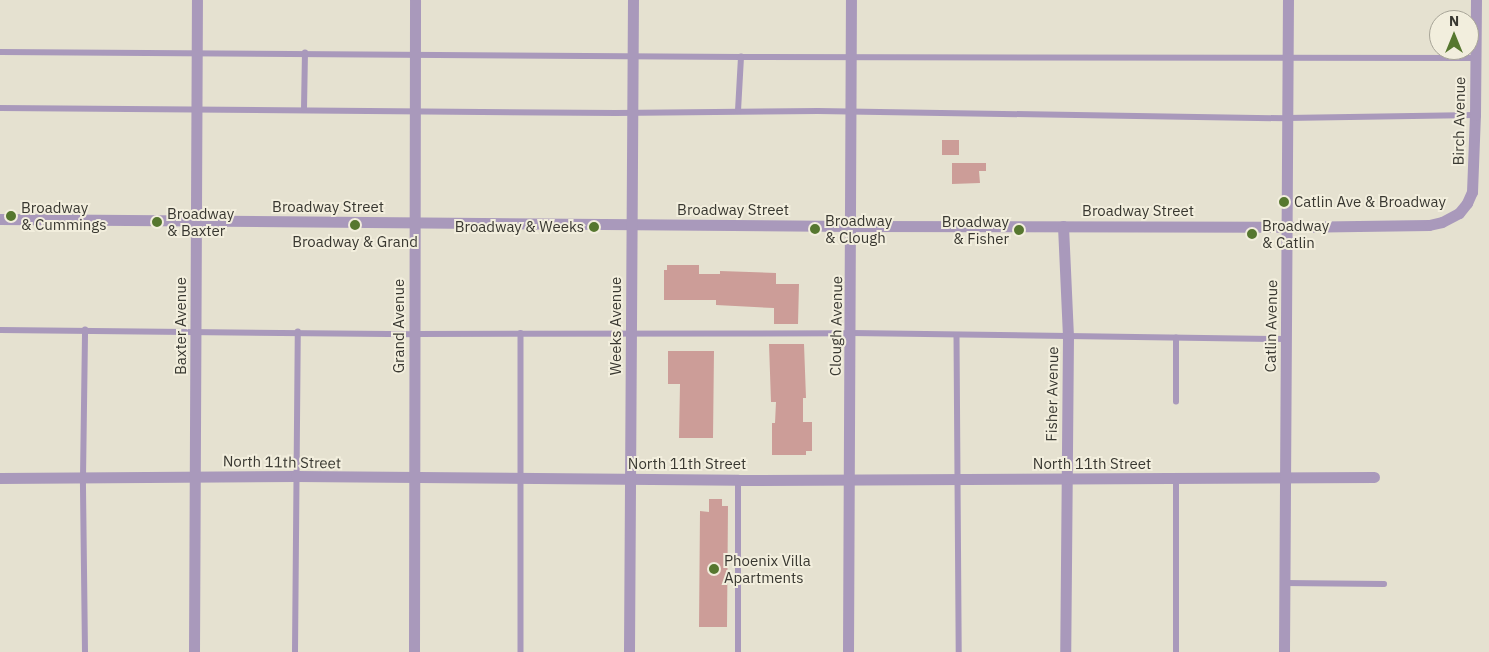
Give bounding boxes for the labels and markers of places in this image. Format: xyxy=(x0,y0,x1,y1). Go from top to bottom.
place label: Catlin Ave & Broadway xyxy=(1294,193,1446,211)
marker: Catlin Ave & Broadway xyxy=(1278,196,1290,208)
place label: Broadway & Cummings xyxy=(21,198,106,233)
place label: Broadway & Baxter xyxy=(167,204,234,239)
marker: Broadway & Cummings xyxy=(5,210,17,222)
place label: Broadway & Clough xyxy=(825,211,892,246)
place label: Broadway & Fisher xyxy=(942,212,1009,247)
marker: Broadway & Baxter xyxy=(151,216,163,228)
place label: Broadway & Catlin xyxy=(1262,216,1329,251)
place label: Broadway & Weeks xyxy=(455,218,584,236)
marker: Broadway & Grand xyxy=(349,219,361,231)
marker: Broadway & Weeks xyxy=(588,221,600,233)
marker: Broadway & Clough xyxy=(809,223,821,235)
marker: Broadway & Fisher xyxy=(1013,224,1025,236)
marker: Broadway & Catlin xyxy=(1246,228,1258,240)
place label: Broadway & Grand xyxy=(292,233,418,251)
place label: Phoenix Villa Apartments xyxy=(724,551,811,586)
marker: Phoenix Villa Apartments xyxy=(708,563,720,575)

